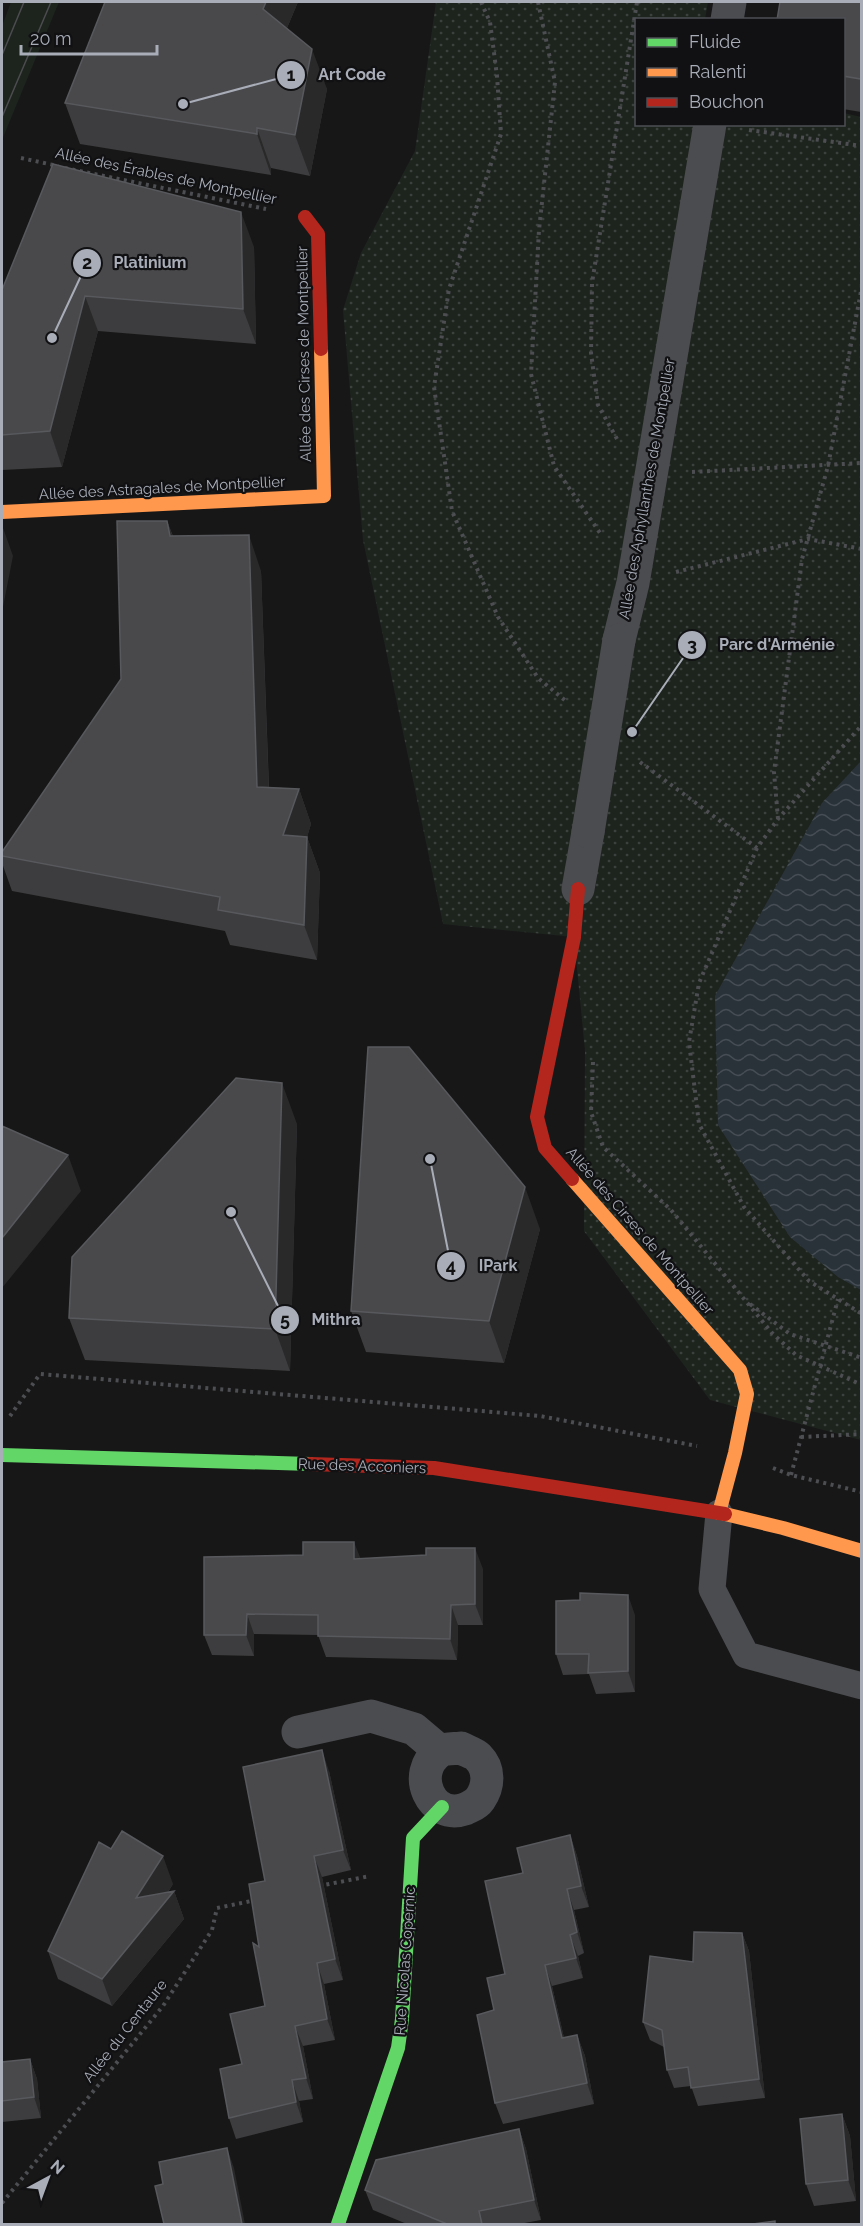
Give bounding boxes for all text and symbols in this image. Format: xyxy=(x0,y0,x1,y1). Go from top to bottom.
scale bar xyxy=(21,18,158,56)
legend xyxy=(635,18,845,126)
text: 20 m xyxy=(30,28,72,49)
text: Fluide xyxy=(689,31,741,52)
callout: Art Code xyxy=(276,58,398,92)
text: Ralenti xyxy=(689,61,746,82)
text: 1 xyxy=(287,64,296,85)
text: Art Code xyxy=(318,65,386,84)
text: Bouchon xyxy=(689,91,764,112)
street label: Allée des Érables de Montpellier xyxy=(54,144,279,208)
street label: Allée des Cirses de Montpellier xyxy=(293,245,315,462)
callout: Platinium xyxy=(72,246,198,280)
text: 2 xyxy=(82,252,92,273)
text: Platinium xyxy=(114,253,186,272)
street label: Allée des Aphyllanthes de Montpellier xyxy=(615,357,679,621)
street label: Allée des Astragales de Montpellier xyxy=(38,473,286,503)
callout: Parc d'Arménie xyxy=(677,628,847,662)
text: 3 xyxy=(687,634,697,655)
text: Parc d'Arménie xyxy=(719,635,835,654)
street label: Allée des Cirses de Montpellier xyxy=(562,1144,718,1319)
callout: IPark xyxy=(436,1249,529,1283)
text: 4 xyxy=(446,1255,456,1276)
text: IPark xyxy=(479,1256,517,1275)
callout: Mithra xyxy=(270,1303,373,1337)
text: 5 xyxy=(280,1309,290,1330)
text: Mithra xyxy=(311,1310,361,1329)
street label: Rue des Acconiers xyxy=(297,1455,427,1477)
street label: Rue Nicolas Copernic xyxy=(391,1886,419,2036)
street label: Allée du Centaure xyxy=(79,1976,171,2086)
north arrow xyxy=(18,2148,78,2208)
text: N xyxy=(47,2156,68,2178)

